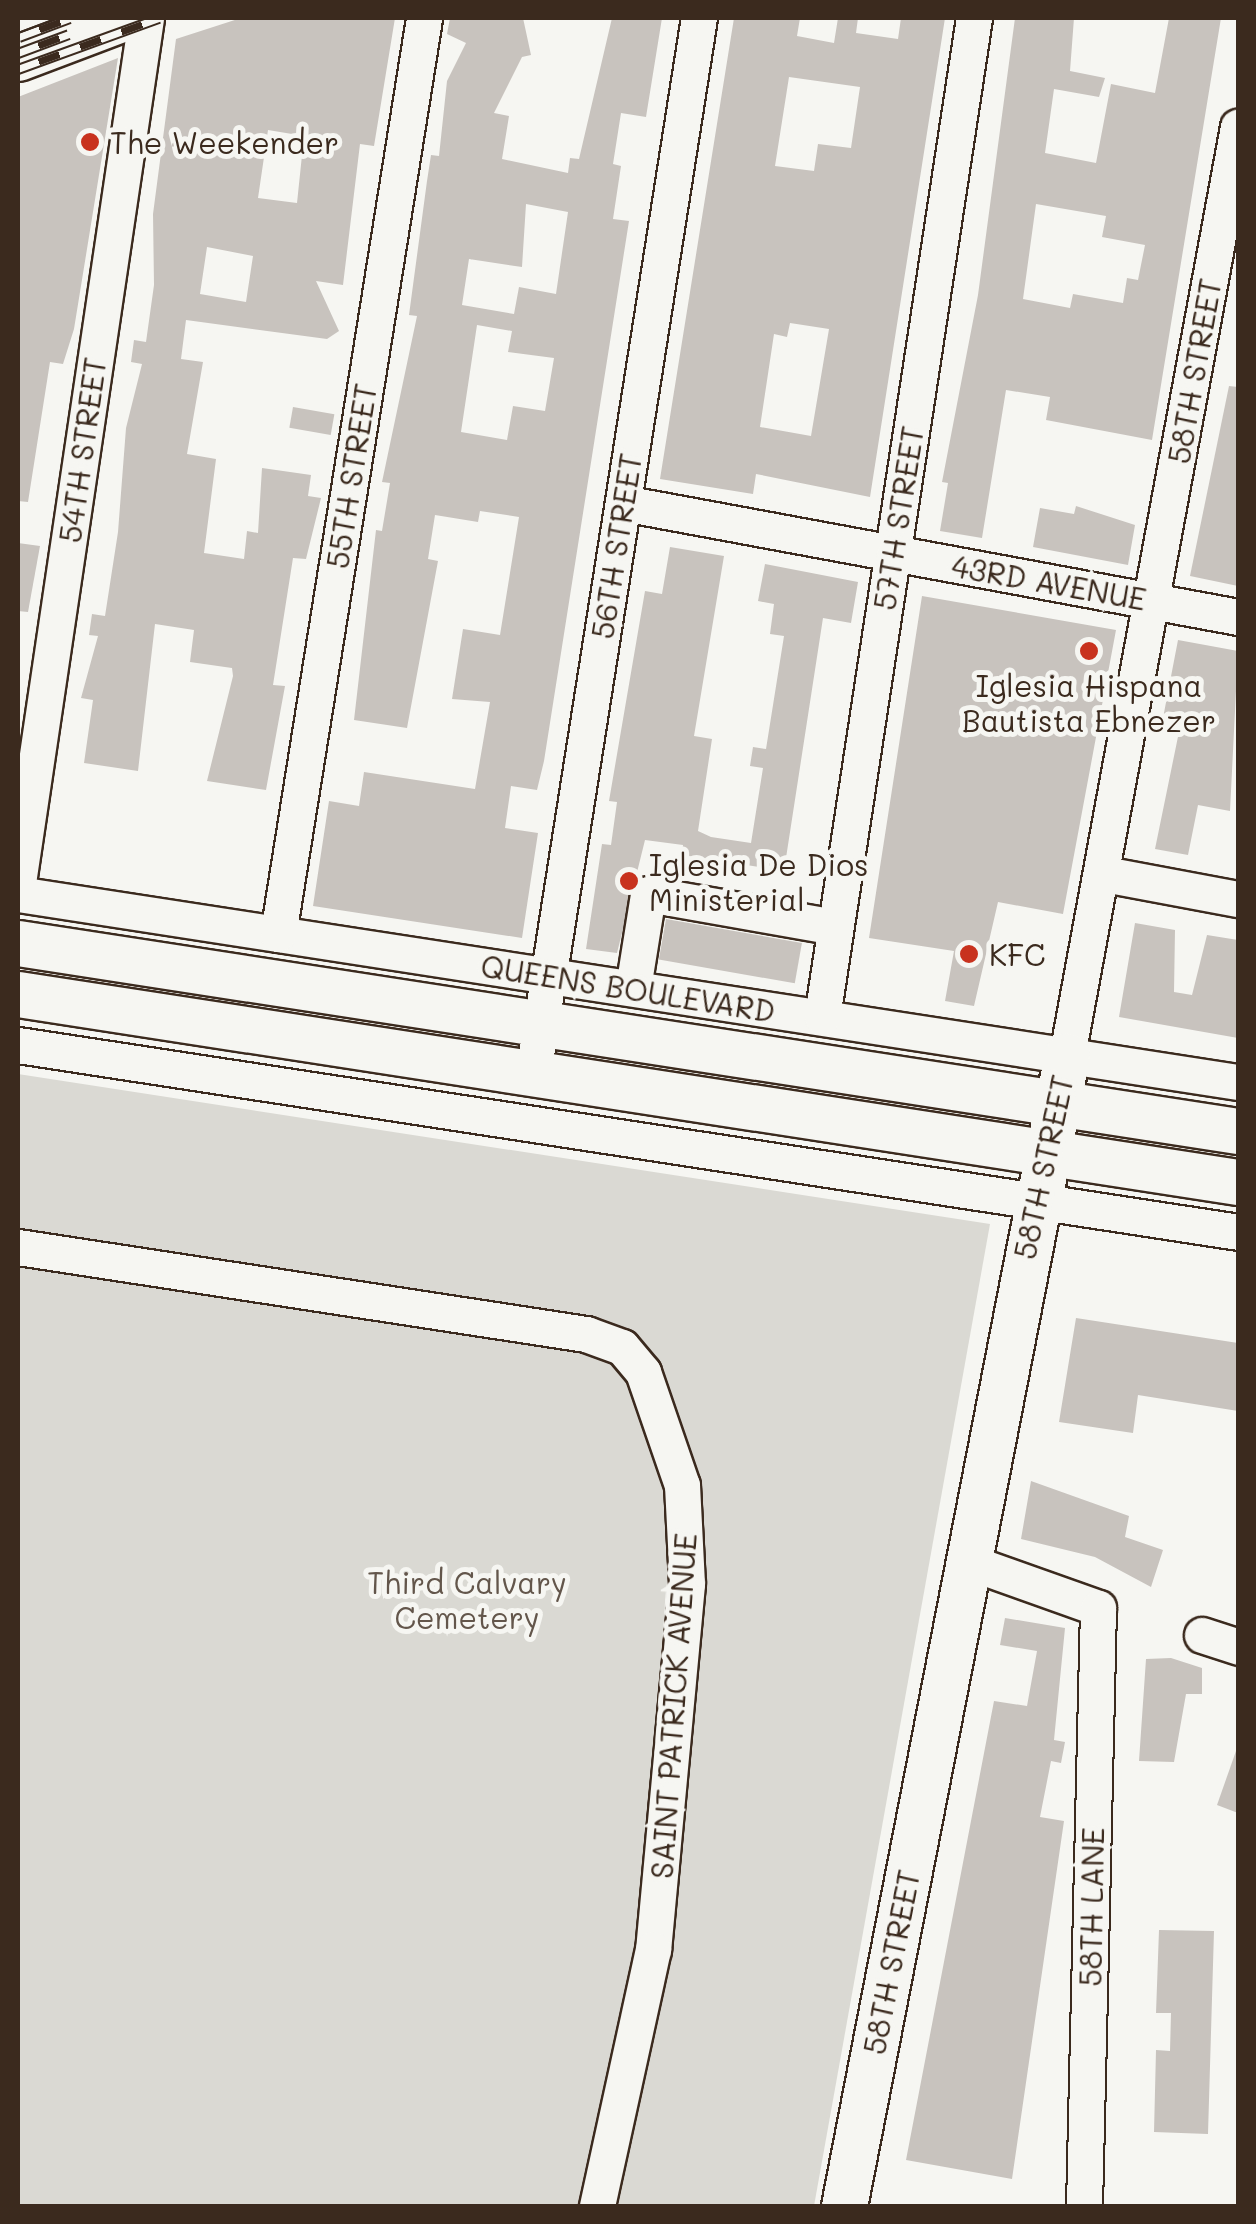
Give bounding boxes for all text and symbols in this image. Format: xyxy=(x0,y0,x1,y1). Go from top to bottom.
place label: The Weekender xyxy=(110,124,339,160)
marker: The Weekender xyxy=(79,131,101,153)
street label: 58TH STREET xyxy=(1160,276,1228,466)
street label: 54TH STREET xyxy=(51,355,113,545)
street label: 55TH STREET xyxy=(319,381,383,571)
street label: 57TH STREET xyxy=(866,423,930,613)
street label: 56TH STREET xyxy=(584,451,648,641)
street label: 43RD AVENUE xyxy=(949,547,1149,617)
marker: Iglesia Hispana Bautista Ebnezer xyxy=(1078,640,1100,662)
place label: Iglesia Hispana Bautista Ebnezer xyxy=(962,667,1216,738)
place label: Iglesia De Dios Ministerial xyxy=(649,846,869,916)
marker: Iglesia De Dios Ministerial xyxy=(618,870,640,892)
place label: KFC xyxy=(989,936,1045,972)
marker: KFC xyxy=(958,943,980,965)
street label: QUEENS BOULEVARD xyxy=(478,947,778,1029)
street label: 58TH STREET xyxy=(1006,1072,1080,1262)
street label: SAINT PATRICK AVENUE xyxy=(643,1532,703,1880)
park label: Third Calvary Cemetery xyxy=(367,1564,567,1634)
street label: 58TH LANE xyxy=(1072,1827,1110,1987)
street label: 58TH STREET xyxy=(855,1867,927,2057)

